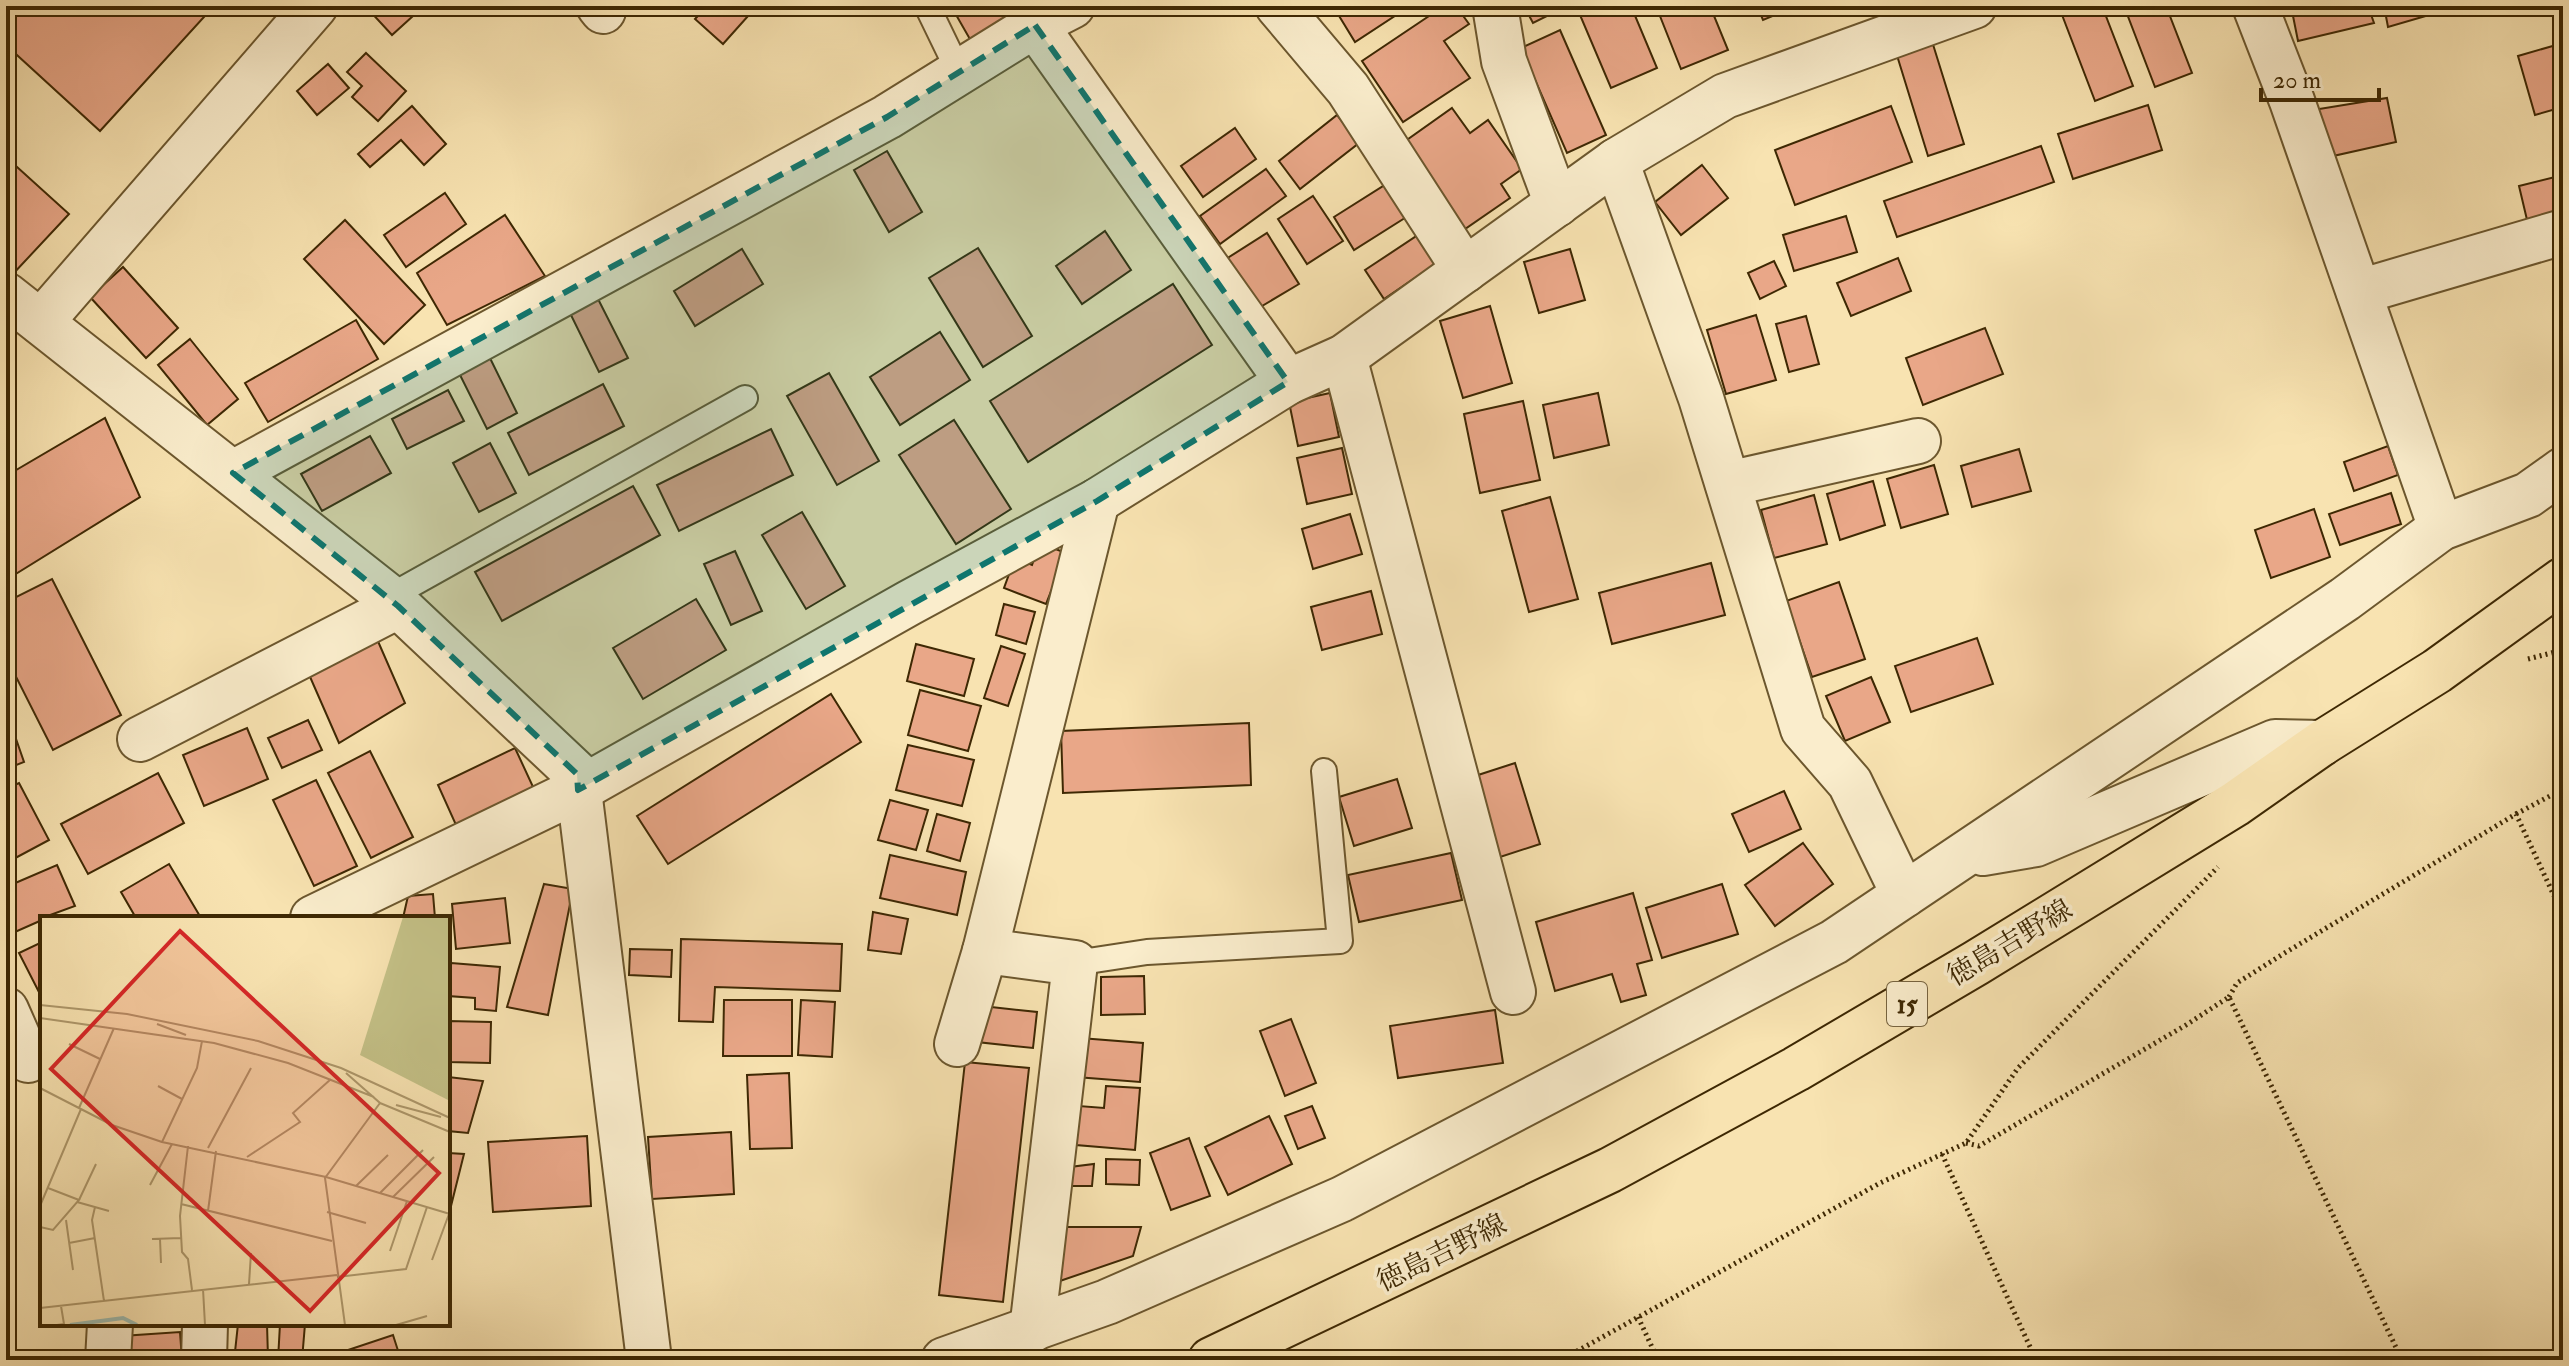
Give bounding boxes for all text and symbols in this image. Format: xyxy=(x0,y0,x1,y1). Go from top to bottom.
scale bar xyxy=(2261,52,2379,102)
text: 20 m xyxy=(2273,65,2322,96)
street label: 徳島吉野線 xyxy=(1941,892,2079,994)
inset map xyxy=(40,916,450,1326)
road number: 15 xyxy=(1887,982,1927,1026)
street label: 徳島吉野線 xyxy=(1371,1207,1512,1300)

